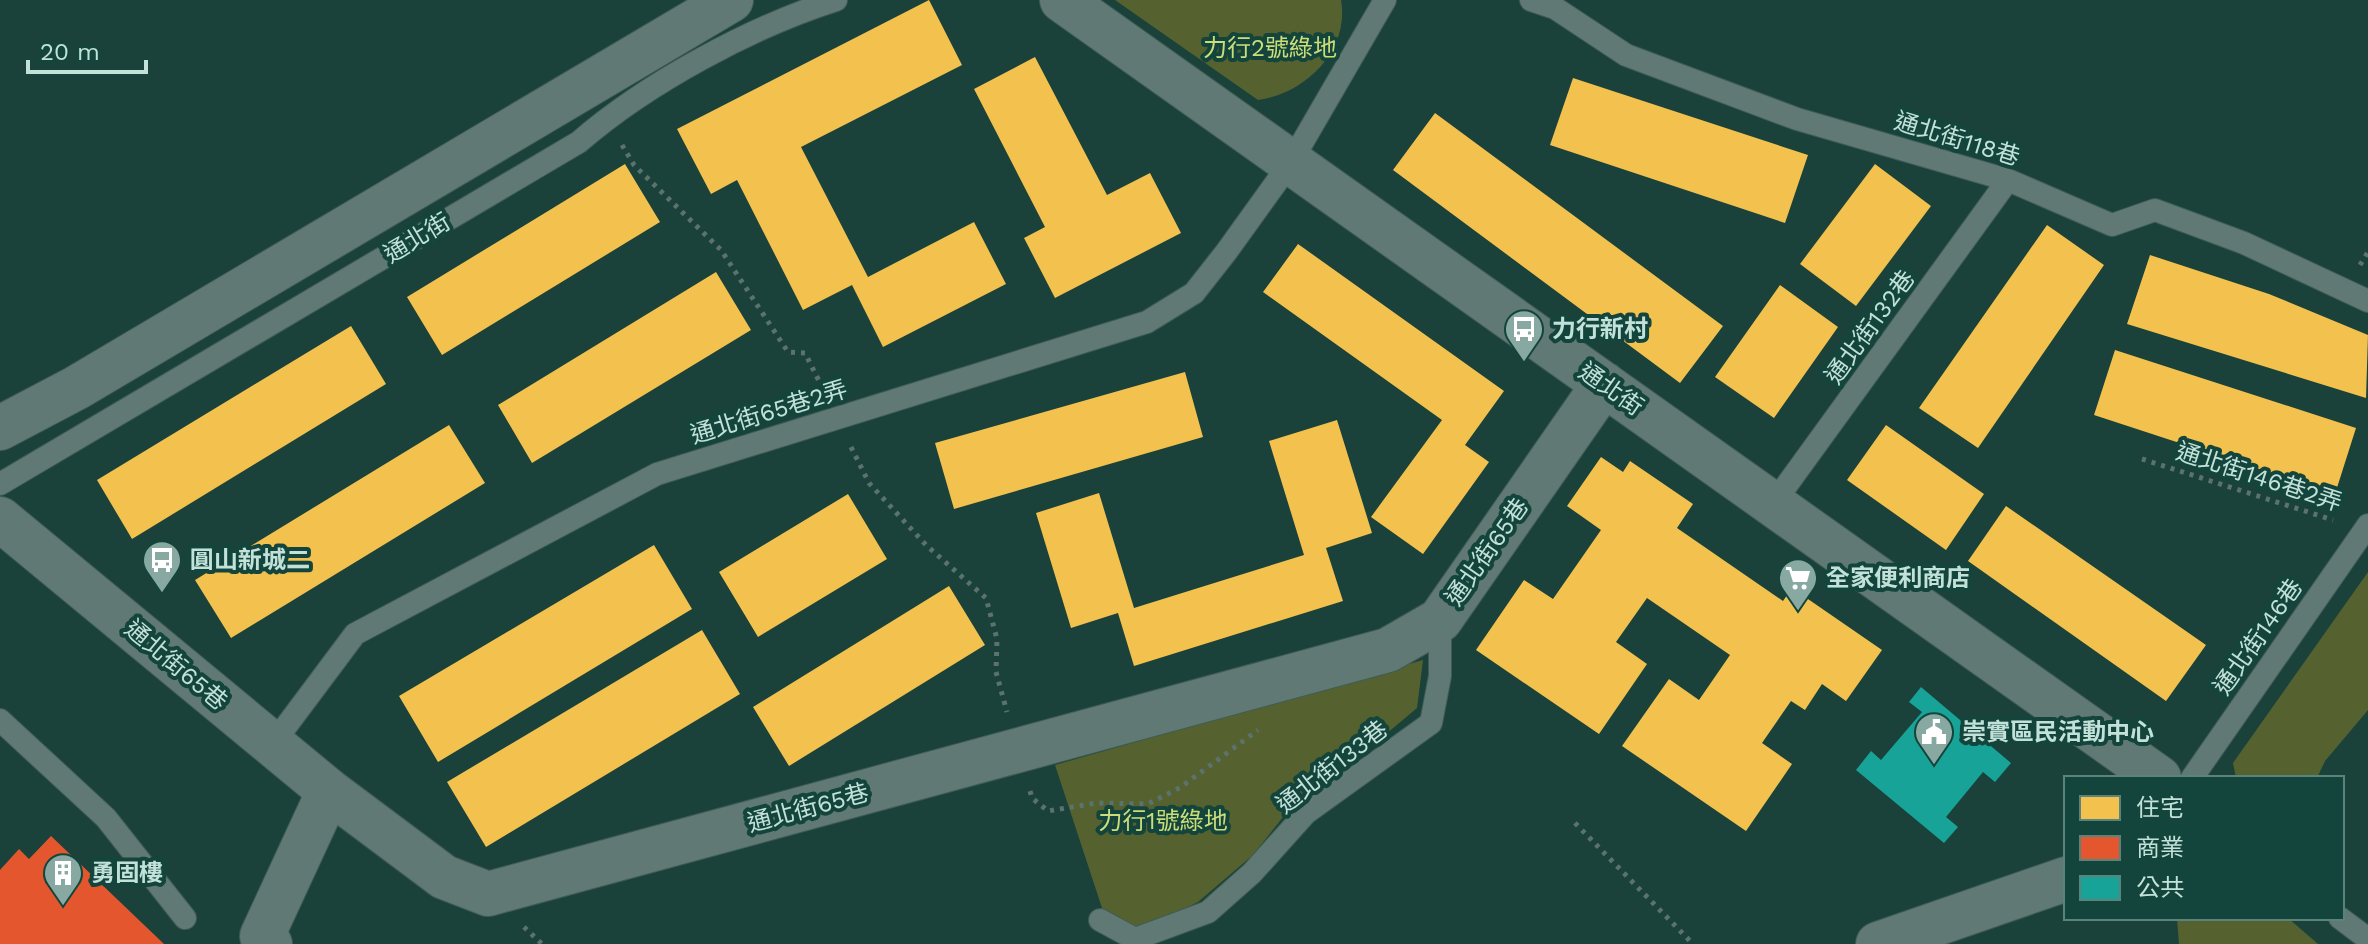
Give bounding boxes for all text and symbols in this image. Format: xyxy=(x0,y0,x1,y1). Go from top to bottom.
scale bar xyxy=(28,24,146,74)
park label: 力行2號綠地 xyxy=(1203,34,1337,62)
text: 20 m xyxy=(40,38,100,66)
street label: 通北街118巷 xyxy=(1891,107,2023,171)
street label: 通北街 xyxy=(379,207,455,269)
street label: 通北街132巷 xyxy=(1819,265,1921,389)
bus stop icon: 力行新村 xyxy=(1503,308,1545,363)
place label: 力行新村 xyxy=(1552,315,1648,343)
street label: 通北街 xyxy=(1573,357,1649,421)
street label: 通北街65巷2弄 xyxy=(687,375,851,449)
street label: 通北街146巷2弄 xyxy=(2173,437,2345,517)
street label: 通北街65巷 xyxy=(1440,493,1534,611)
bus stop icon: 圓山新城二 xyxy=(141,539,183,594)
place label: 圓山新城二 xyxy=(190,546,310,574)
supermarket icon: 全家便利商店 xyxy=(1777,557,1819,612)
place label: 全家便利商店 xyxy=(1826,564,1970,592)
street label: 通北街146巷 xyxy=(2208,574,2308,700)
street label: 通北街65巷 xyxy=(119,614,233,716)
public building icon: 崇實區民活動中心 xyxy=(1913,711,1955,766)
street label: 通北街133巷 xyxy=(1271,715,1393,819)
place label: 崇實區民活動中心 xyxy=(1962,718,2154,746)
legend xyxy=(2064,776,2344,920)
street label: 通北街65巷 xyxy=(744,778,872,838)
text: 住宅 xyxy=(2136,794,2184,822)
park label: 力行1號綠地 xyxy=(1098,807,1228,835)
text: 商業 xyxy=(2136,834,2184,862)
building icon: 勇固樓 xyxy=(42,852,84,907)
place label: 勇固樓 xyxy=(91,859,163,887)
text: 公共 xyxy=(2136,874,2184,902)

